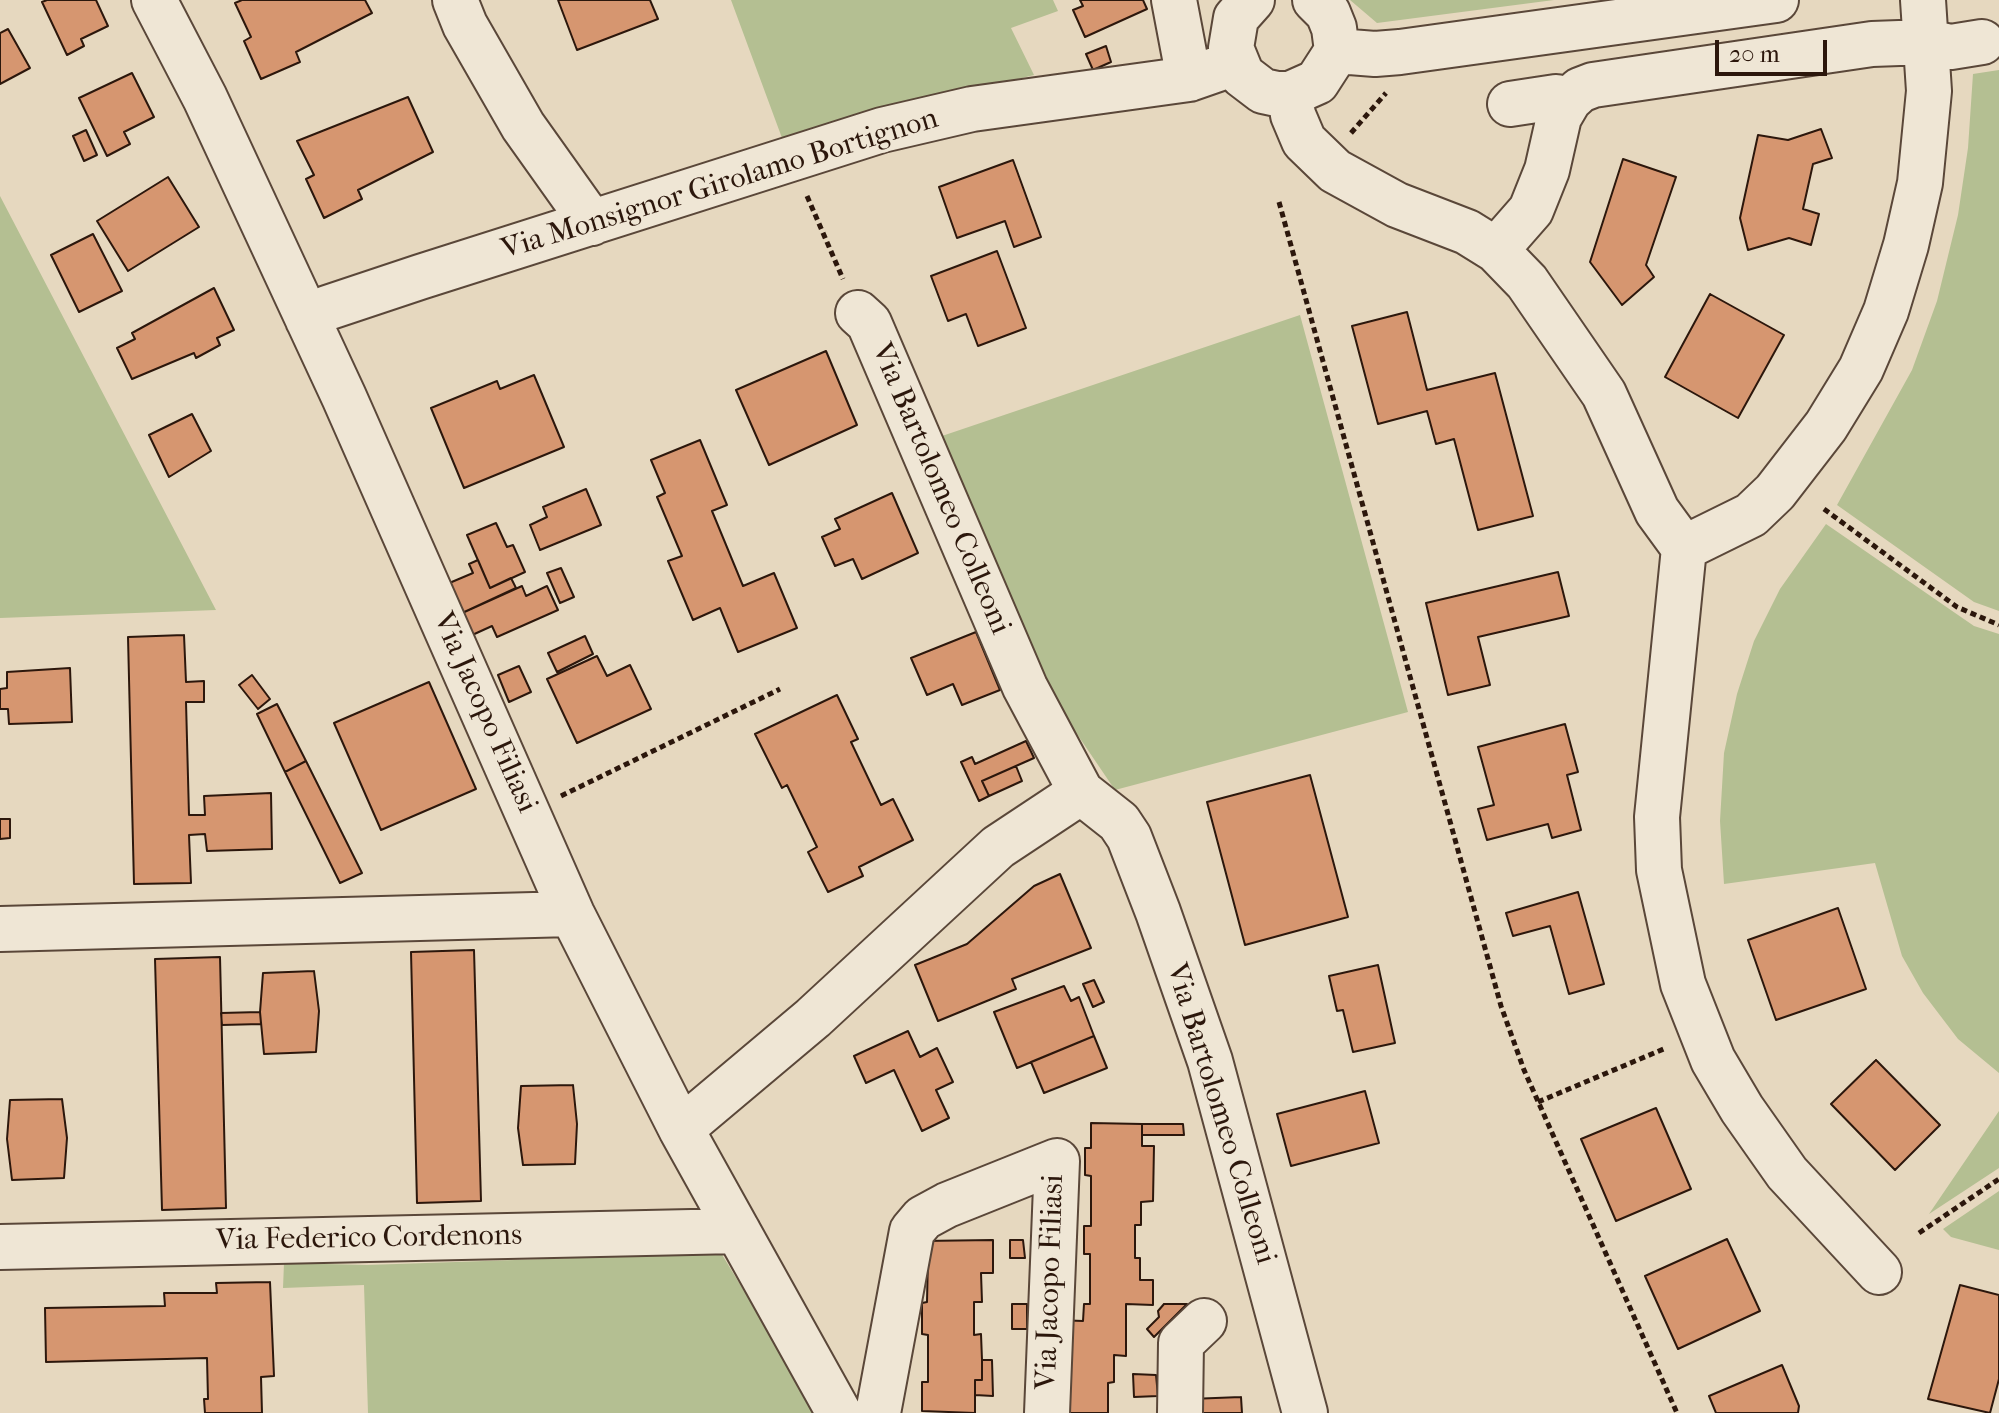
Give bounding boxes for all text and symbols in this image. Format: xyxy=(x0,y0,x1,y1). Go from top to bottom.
scale bar xyxy=(1719,24,1831,74)
text: 20 m xyxy=(1729,40,1780,68)
street label: Via Monsignor Girolamo Bortignon xyxy=(497,101,943,269)
street label: Via Bartolomeo Colleoni xyxy=(862,338,1018,640)
street label: Via Jacopo Filiasi xyxy=(424,607,544,819)
street label: Via Bartolomeo Colleoni xyxy=(1157,959,1283,1269)
street label: Via Jacopo Filiasi xyxy=(1029,1174,1073,1390)
street label: Via Federico Cordenons xyxy=(216,1218,522,1260)

